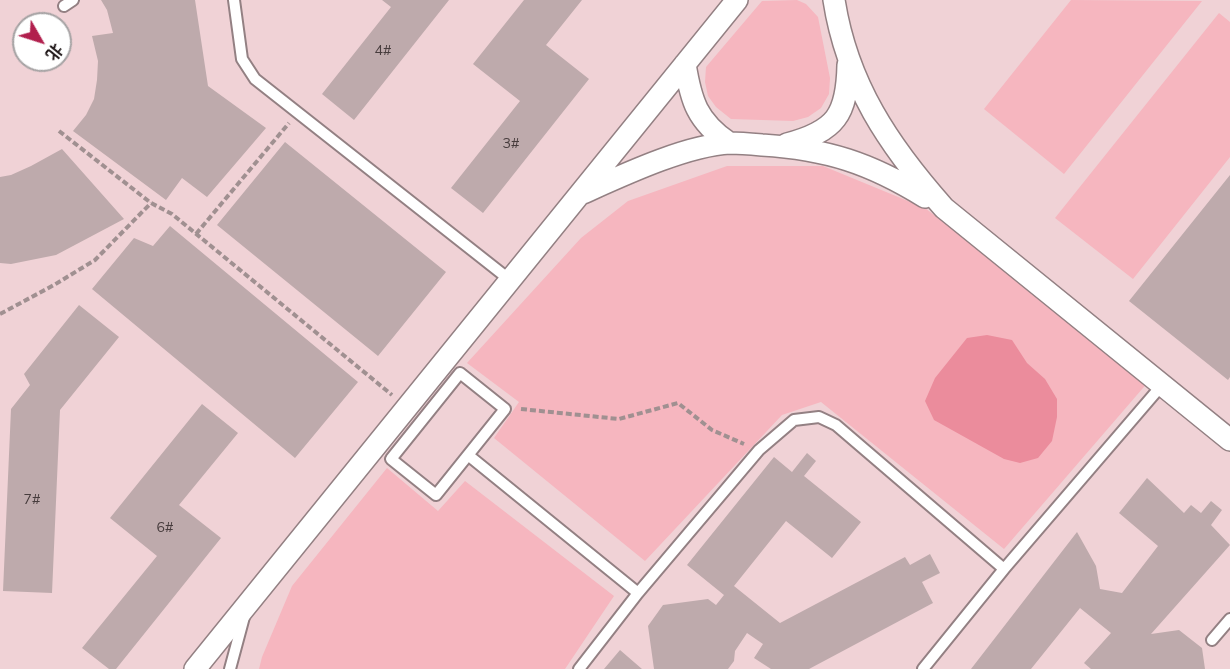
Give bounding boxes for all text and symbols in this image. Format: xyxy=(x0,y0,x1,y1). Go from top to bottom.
north arrow xyxy=(12,12,72,72)
text: 北 xyxy=(42,40,67,65)
house number: 4# xyxy=(375,43,391,59)
house number: 3# xyxy=(503,136,519,152)
house number: 7# xyxy=(24,492,40,508)
house number: 6# xyxy=(157,520,173,536)

